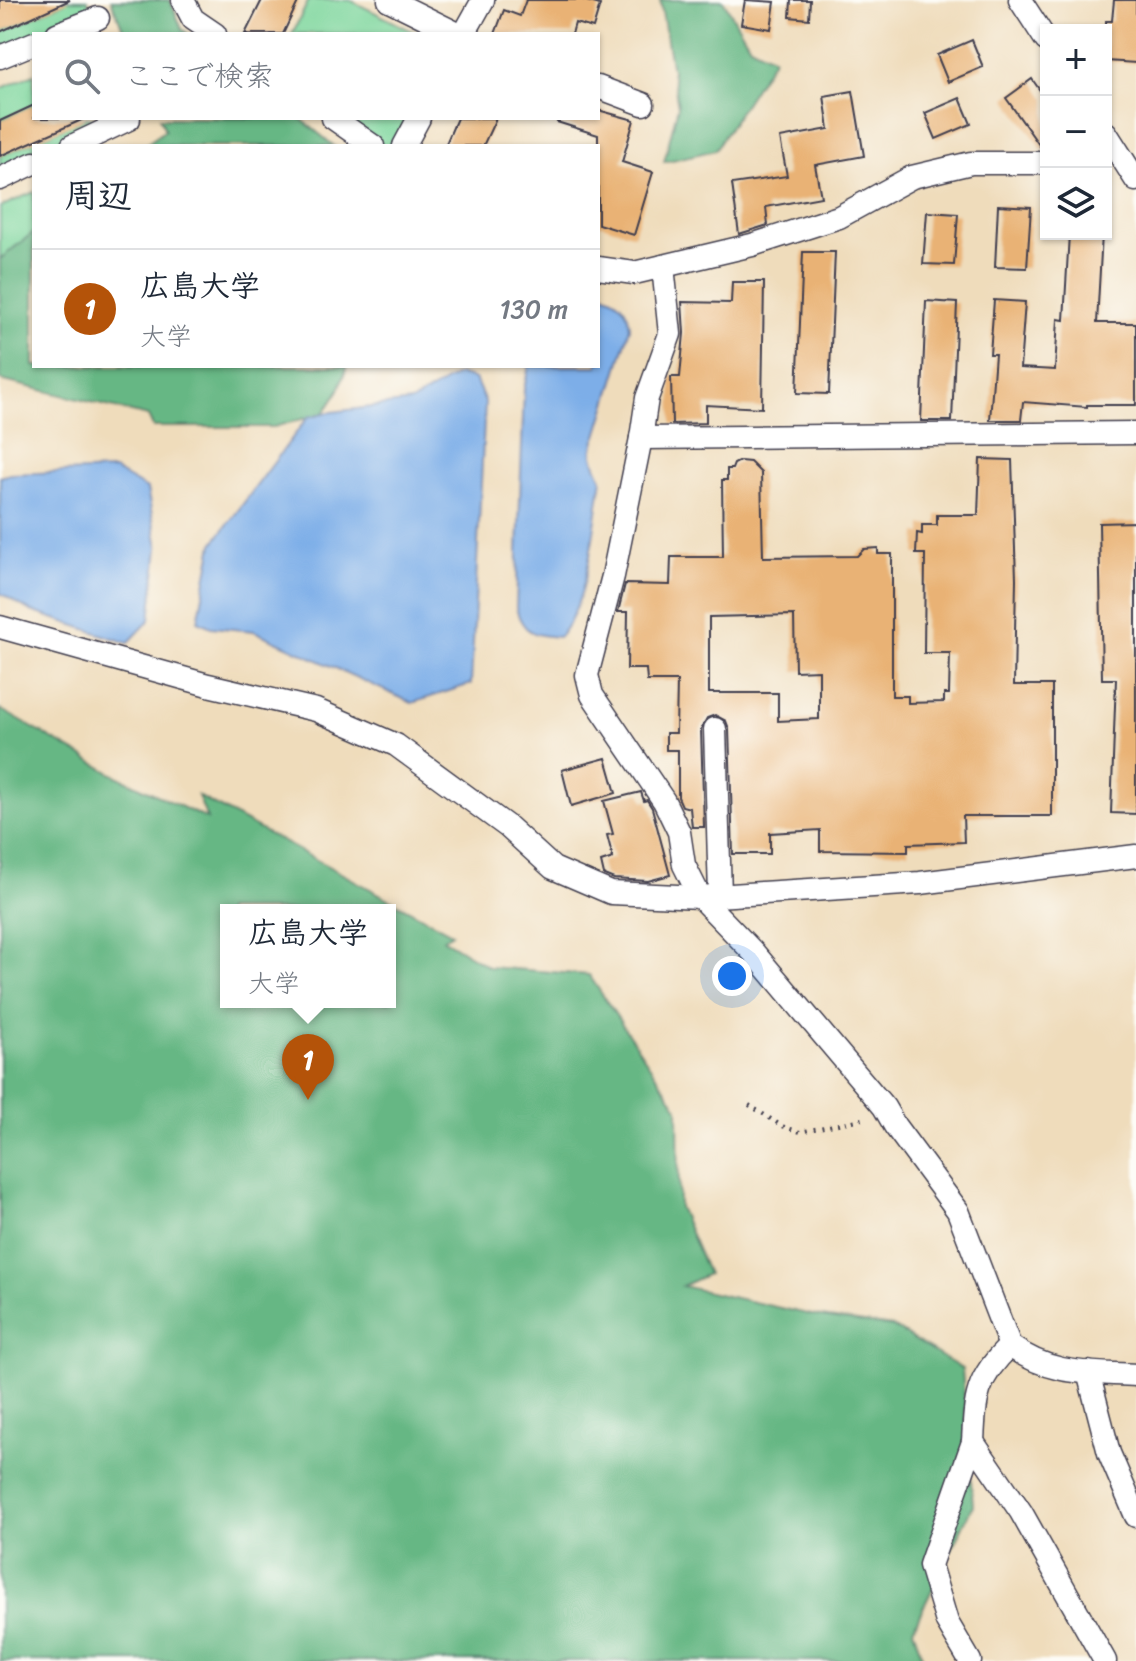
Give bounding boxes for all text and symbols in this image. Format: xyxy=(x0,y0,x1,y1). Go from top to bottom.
map controls xyxy=(1040,24,1112,240)
button: + xyxy=(1040,24,1112,96)
search box xyxy=(32,32,600,120)
text: ここで検索 xyxy=(124,49,274,103)
icon: search xyxy=(60,54,104,98)
button: − xyxy=(1040,96,1112,168)
text: 周辺 xyxy=(64,166,132,226)
button: layers xyxy=(1040,168,1112,240)
text: 広島大学 xyxy=(140,259,260,313)
text: 1 xyxy=(84,286,96,332)
text: 130 m xyxy=(499,286,568,332)
text: 大学 xyxy=(140,313,192,359)
popup xyxy=(220,904,396,1008)
text: 広島大学 xyxy=(248,906,368,960)
your location xyxy=(712,956,752,996)
text: 大学 xyxy=(248,960,300,1006)
pin: 1 xyxy=(282,1034,334,1100)

